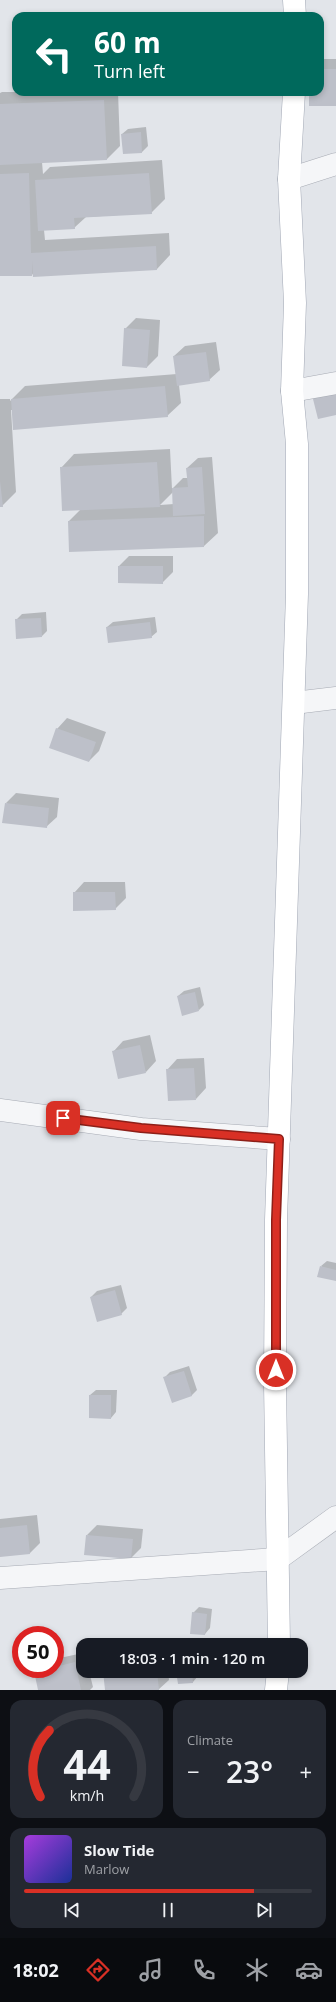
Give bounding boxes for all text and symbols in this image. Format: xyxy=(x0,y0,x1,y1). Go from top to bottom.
text: 60 m xyxy=(94,23,161,61)
icon: left xyxy=(28,28,80,80)
text: Turn left xyxy=(94,59,165,83)
pin xyxy=(46,1101,80,1135)
icon: arrive xyxy=(52,1107,74,1129)
position arrow xyxy=(255,1349,297,1391)
speed limit sign: 50 xyxy=(12,1626,64,1678)
text: 18:03 · 1 min · 120 m xyxy=(119,1648,265,1668)
text: Climate xyxy=(187,1731,233,1749)
text: 44 xyxy=(63,1736,110,1792)
text: 23° xyxy=(226,1751,273,1792)
text: − xyxy=(187,1756,200,1786)
text: + xyxy=(299,1756,312,1786)
text: km/h xyxy=(69,1786,104,1805)
text: Slow Tide xyxy=(84,1840,154,1860)
text: Marlow xyxy=(84,1860,129,1878)
icon: previous xyxy=(61,1899,83,1921)
icon: pause xyxy=(157,1899,179,1921)
icon: next xyxy=(253,1899,275,1921)
icon: directions xyxy=(84,1956,112,1984)
icon: music xyxy=(137,1956,165,1984)
icon: phone xyxy=(190,1956,218,1984)
icon: climate xyxy=(243,1956,271,1984)
icon: car xyxy=(295,1956,323,1984)
text: 18:02 xyxy=(12,1958,59,1982)

